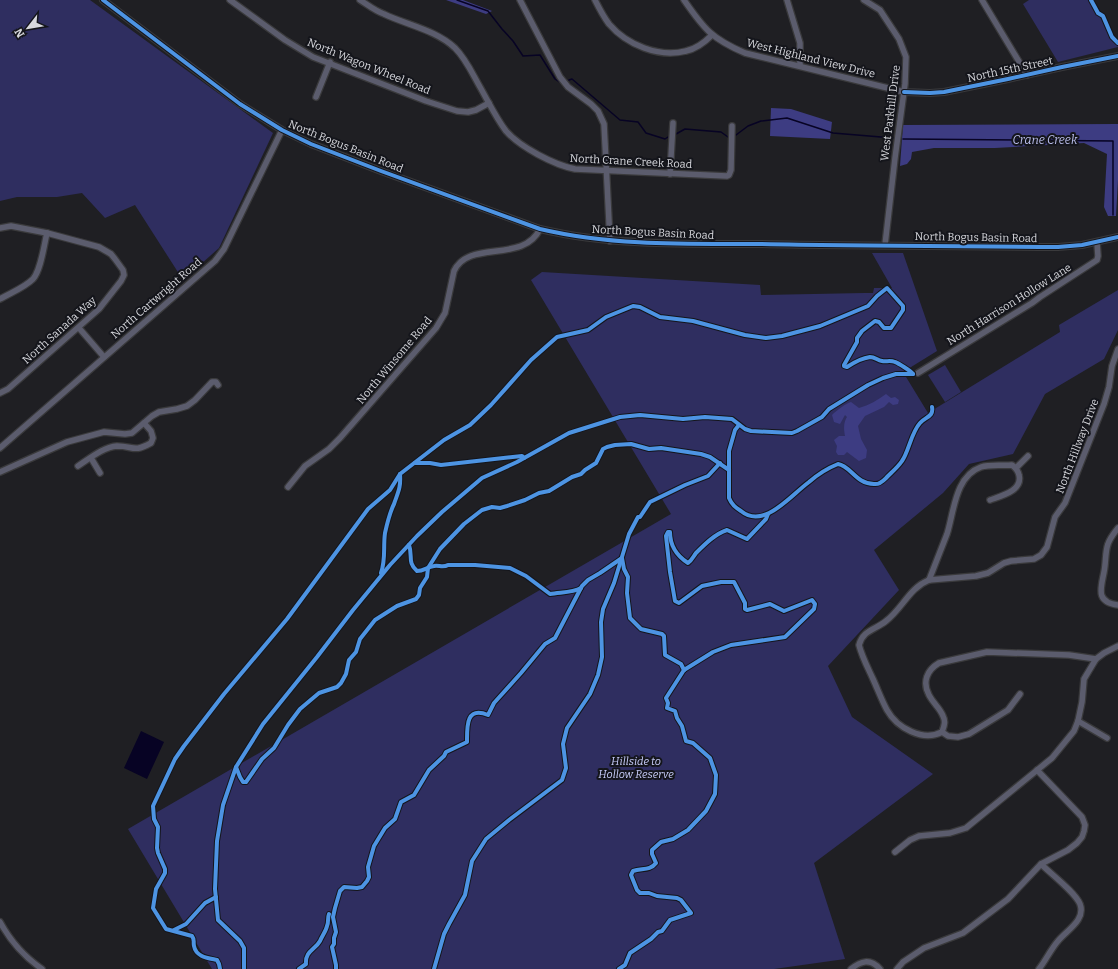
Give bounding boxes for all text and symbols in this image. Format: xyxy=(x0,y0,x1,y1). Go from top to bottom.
north arrow xyxy=(8,8,48,48)
text: N xyxy=(12,25,28,40)
street label: North Wagon Wheel Road xyxy=(305,36,433,97)
street label: West Highland View Drive xyxy=(745,36,876,81)
street label: North 15th Street xyxy=(966,54,1054,85)
street label: West Parkhill Drive xyxy=(878,64,903,162)
street label: North Bogus Basin Road xyxy=(286,117,406,176)
water label: Crane Creek xyxy=(1013,133,1078,147)
street label: North Crane Creek Road xyxy=(569,152,693,171)
street label: North Bogus Basin Road xyxy=(591,223,715,242)
street label: North Bogus Basin Road xyxy=(915,230,1038,245)
street label: North Cartwright Road xyxy=(108,255,205,341)
street label: North Harrison Hollow Lane xyxy=(945,261,1074,348)
street label: North Sanada Way xyxy=(20,294,99,367)
street label: North Winsome Road xyxy=(354,314,435,407)
street label: North Hillway Drive xyxy=(1053,397,1101,495)
park label: Hillside to Hollow Reserve xyxy=(598,755,674,781)

